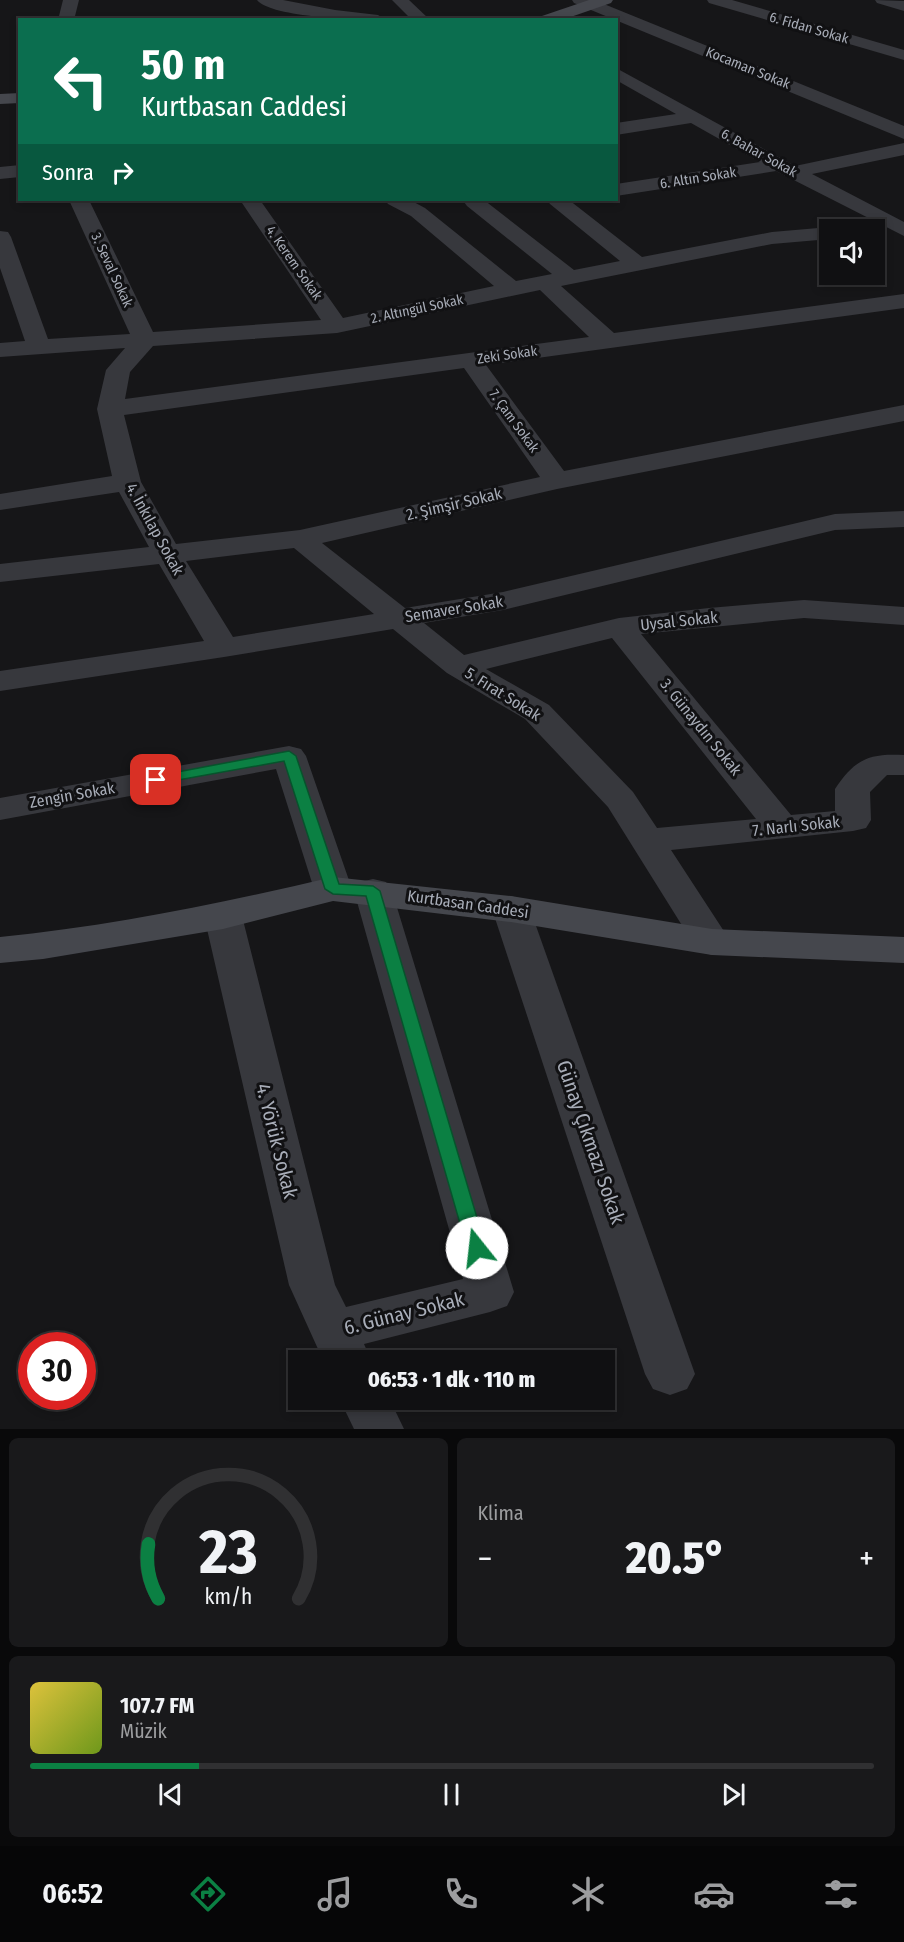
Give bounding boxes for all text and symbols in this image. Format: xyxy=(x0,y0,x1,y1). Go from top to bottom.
street label: 6. Fidan Sokak xyxy=(768,9,851,48)
text: 50 m xyxy=(141,40,225,90)
icon: left xyxy=(42,42,120,120)
street label: Kocaman Sokak xyxy=(703,43,793,93)
text: Kurtbasan Caddesi xyxy=(141,91,347,123)
street label: 6. Bahar Sokak xyxy=(718,125,800,181)
icon: right xyxy=(106,156,139,189)
text: Sonra xyxy=(42,159,94,186)
street label: 6. Altın Sokak xyxy=(659,164,738,192)
map controls xyxy=(819,219,885,285)
button: sound xyxy=(819,219,885,285)
street label: 4. Kerem Sokak xyxy=(262,223,326,304)
street label: 3. Seval Sokak xyxy=(87,230,137,310)
street label: 2. Altıngül Sokak xyxy=(369,291,465,327)
street label: Zeki Sokak xyxy=(476,342,539,368)
street label: 7. Çam Sokak xyxy=(485,386,543,456)
street label: 4. İnkılap Sokak xyxy=(122,480,188,579)
street label: 2. Şimşir Sokak xyxy=(404,484,504,524)
street label: Semaver Sokak xyxy=(404,592,505,626)
street label: Uysal Sokak xyxy=(639,607,719,635)
street label: 5. Fırat Sokak xyxy=(462,663,545,725)
street label: 3. Günaydın Sokak xyxy=(656,675,746,780)
pin xyxy=(130,754,181,805)
icon: arrive xyxy=(139,763,172,796)
street label: Zengin Sokak xyxy=(28,778,117,812)
street label: 7. Narlı Sokak xyxy=(751,812,841,840)
street label: Kurtbasan Caddesi xyxy=(406,886,530,922)
street label: Günay Çıkmazı Sokak xyxy=(551,1057,630,1228)
street label: 4. Yörük Sokak xyxy=(251,1081,303,1202)
position arrow xyxy=(445,1216,509,1280)
street label: 6. Günay Sokak xyxy=(341,1286,467,1340)
speed limit sign: 30 xyxy=(18,1332,96,1410)
text: 06:53 · 1 dk · 110 m xyxy=(368,1366,535,1393)
text: Klima xyxy=(478,1501,524,1525)
text: 23 xyxy=(198,1515,257,1590)
text: 20.5° xyxy=(626,1531,726,1585)
text: − xyxy=(478,1539,492,1579)
text: + xyxy=(859,1539,874,1579)
text: km/h xyxy=(204,1585,252,1611)
text: 107.7 FM xyxy=(120,1692,194,1719)
text: Müzik xyxy=(120,1719,167,1743)
icon: previous xyxy=(154,1778,187,1811)
icon: pause xyxy=(435,1778,468,1811)
icon: next xyxy=(717,1778,750,1811)
icon: directions xyxy=(187,1873,229,1915)
icon: music xyxy=(314,1873,356,1915)
icon: phone xyxy=(440,1873,482,1915)
icon: climate xyxy=(567,1873,609,1915)
icon: car xyxy=(693,1873,735,1915)
icon: filters xyxy=(820,1873,862,1915)
text: 06:52 xyxy=(42,1878,103,1910)

